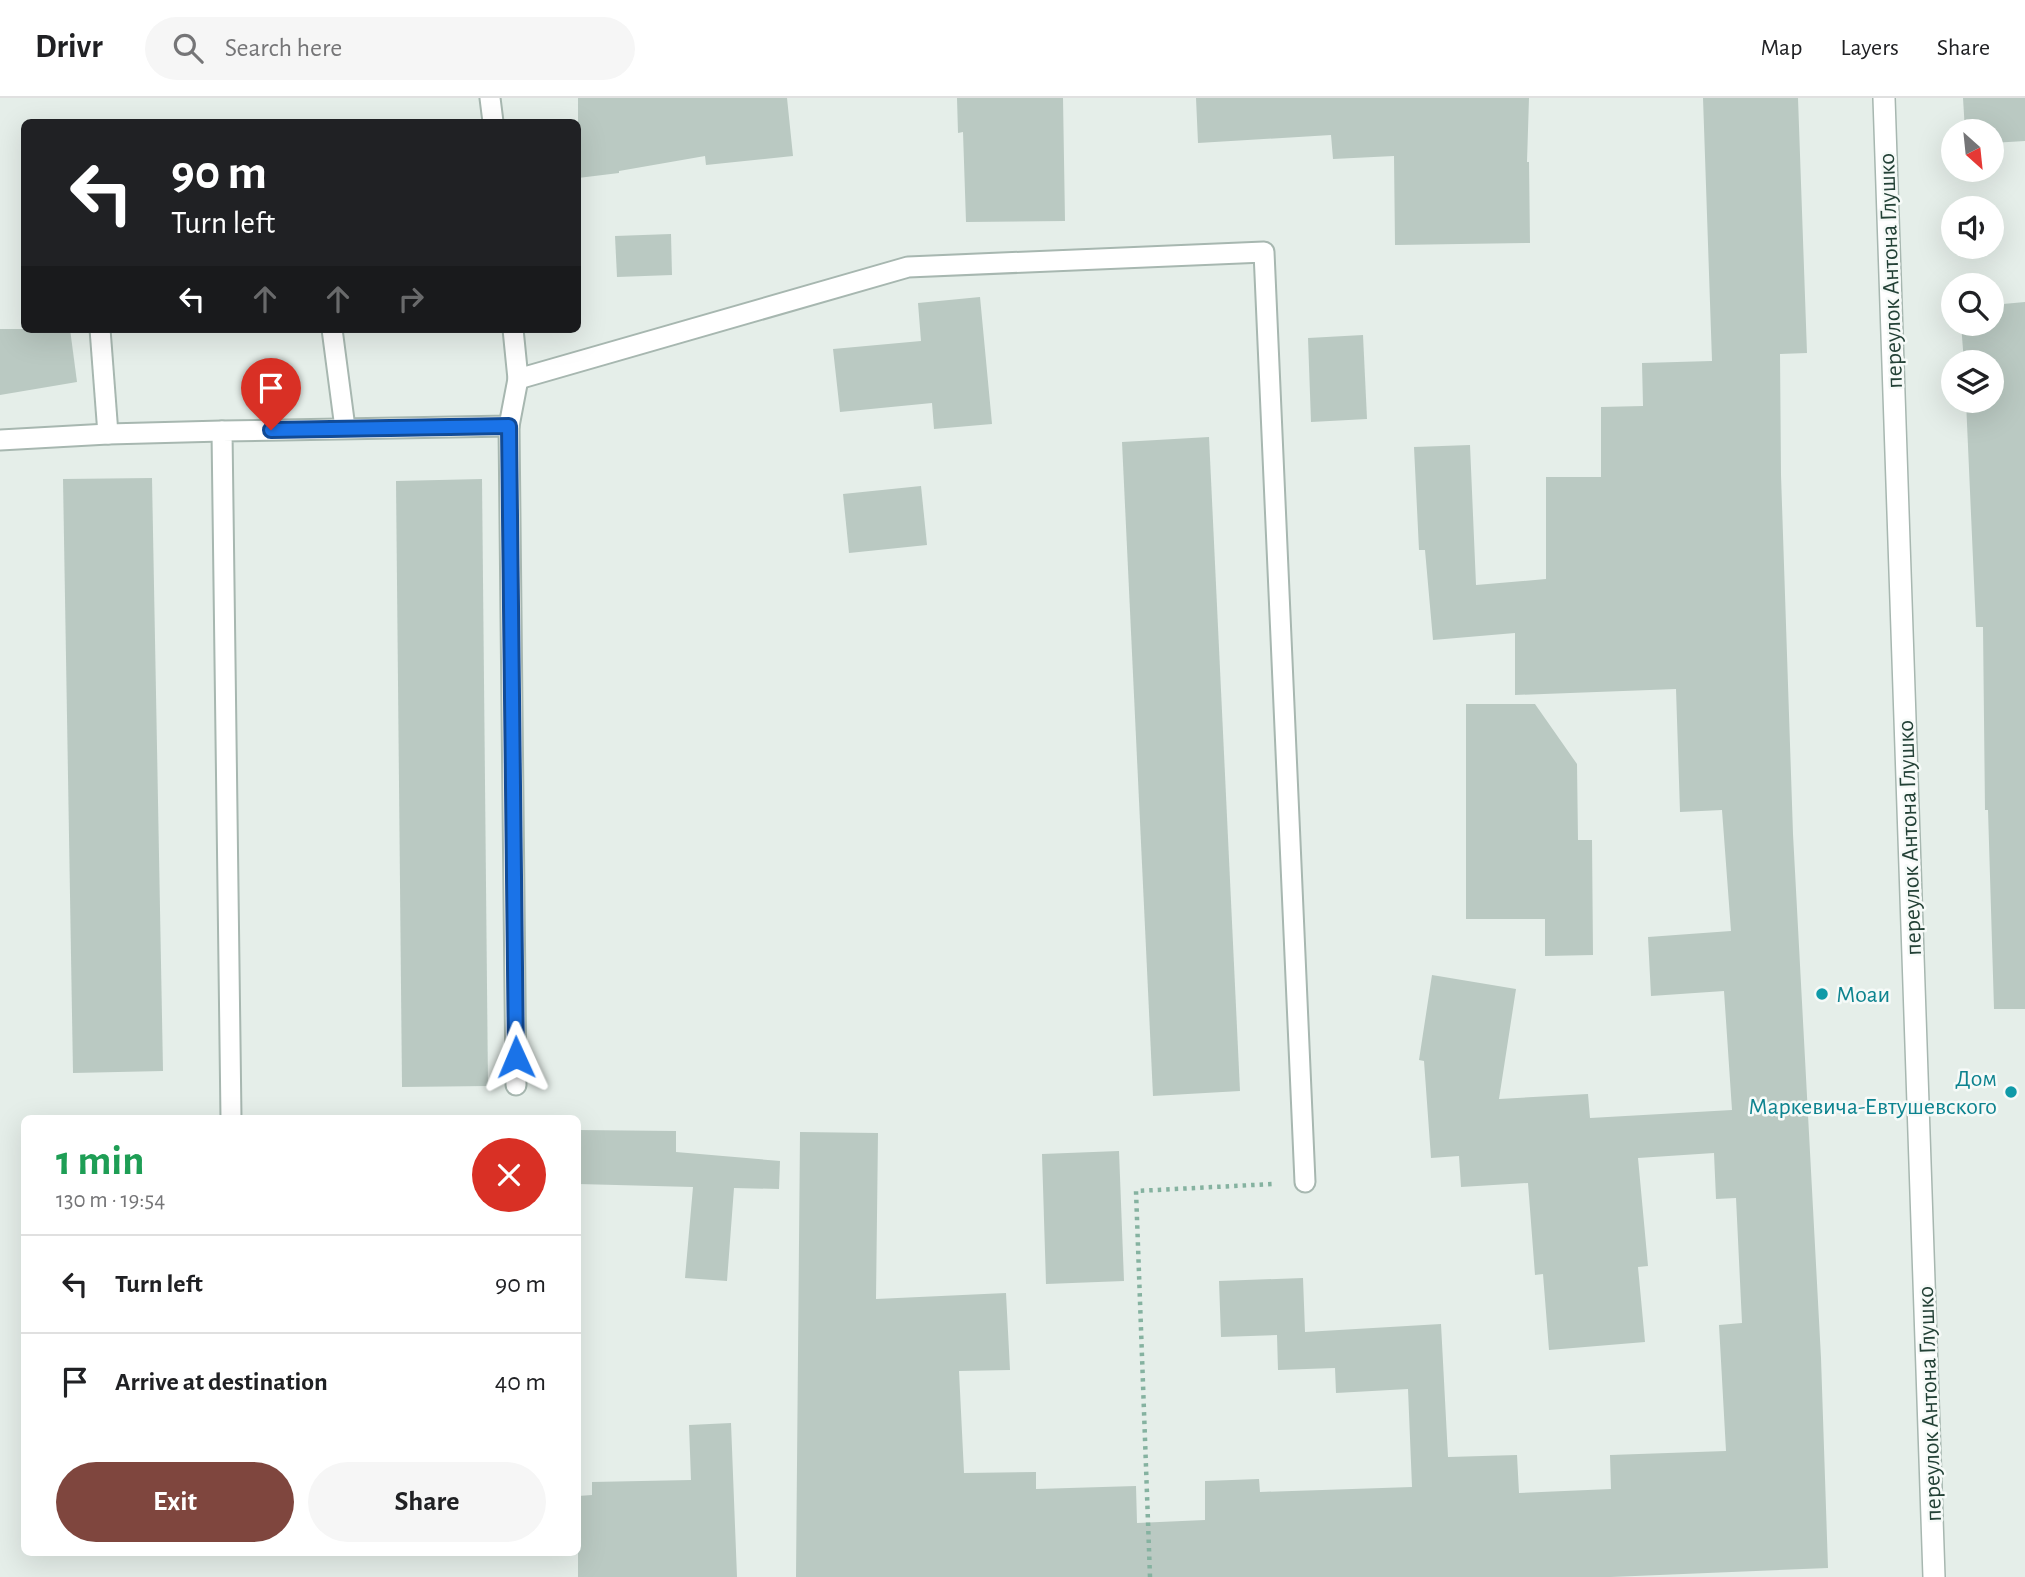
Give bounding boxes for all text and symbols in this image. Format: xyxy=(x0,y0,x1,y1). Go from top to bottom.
search box xyxy=(145,17,635,80)
icon: search xyxy=(169,29,207,67)
text: Drivr xyxy=(35,31,103,64)
text: Search here xyxy=(225,35,342,61)
text: Map xyxy=(1760,36,1802,60)
text: Layers xyxy=(1840,36,1899,60)
text: Share xyxy=(1937,36,1990,60)
north arrow xyxy=(1941,119,2004,182)
map controls xyxy=(1941,119,2004,413)
icon: left xyxy=(56,147,147,238)
text: 90 m xyxy=(171,149,267,198)
street label: переулок Антона Глушко xyxy=(1875,153,1907,389)
button: sound xyxy=(1941,196,2004,259)
text: Turn left xyxy=(171,207,275,239)
button: search xyxy=(1941,273,2004,336)
icon: left xyxy=(173,280,211,318)
icon: ahead xyxy=(246,280,284,318)
icon: ahead xyxy=(319,280,357,318)
icon: right xyxy=(392,280,430,318)
button: layers xyxy=(1941,350,2004,413)
pin xyxy=(241,358,301,430)
icon: arrive xyxy=(252,369,290,407)
street label: переулок Антона Глушко xyxy=(1894,720,1926,956)
place label: Моаи xyxy=(1836,983,1890,1007)
marker: Моаи xyxy=(1814,986,1830,1002)
position arrow xyxy=(479,1020,553,1094)
place label: Дом Маркевича-Евтушевского xyxy=(1748,1067,1997,1119)
marker: Дом Маркевича-Евтушевского xyxy=(2003,1084,2019,1100)
button: close xyxy=(472,1138,546,1212)
text: 1 min xyxy=(56,1140,145,1182)
text: 130 m · 19:54 xyxy=(56,1189,165,1212)
icon: left xyxy=(56,1265,94,1303)
text: Turn left xyxy=(115,1271,203,1297)
text: 90 m xyxy=(495,1271,546,1297)
street label: переулок Антона Глушко xyxy=(1914,1286,1946,1522)
icon: arrive xyxy=(56,1363,94,1401)
text: Arrive at destination xyxy=(115,1369,328,1395)
text: 40 m xyxy=(495,1369,546,1395)
button: Exit xyxy=(56,1462,294,1542)
button: Share xyxy=(308,1462,546,1542)

